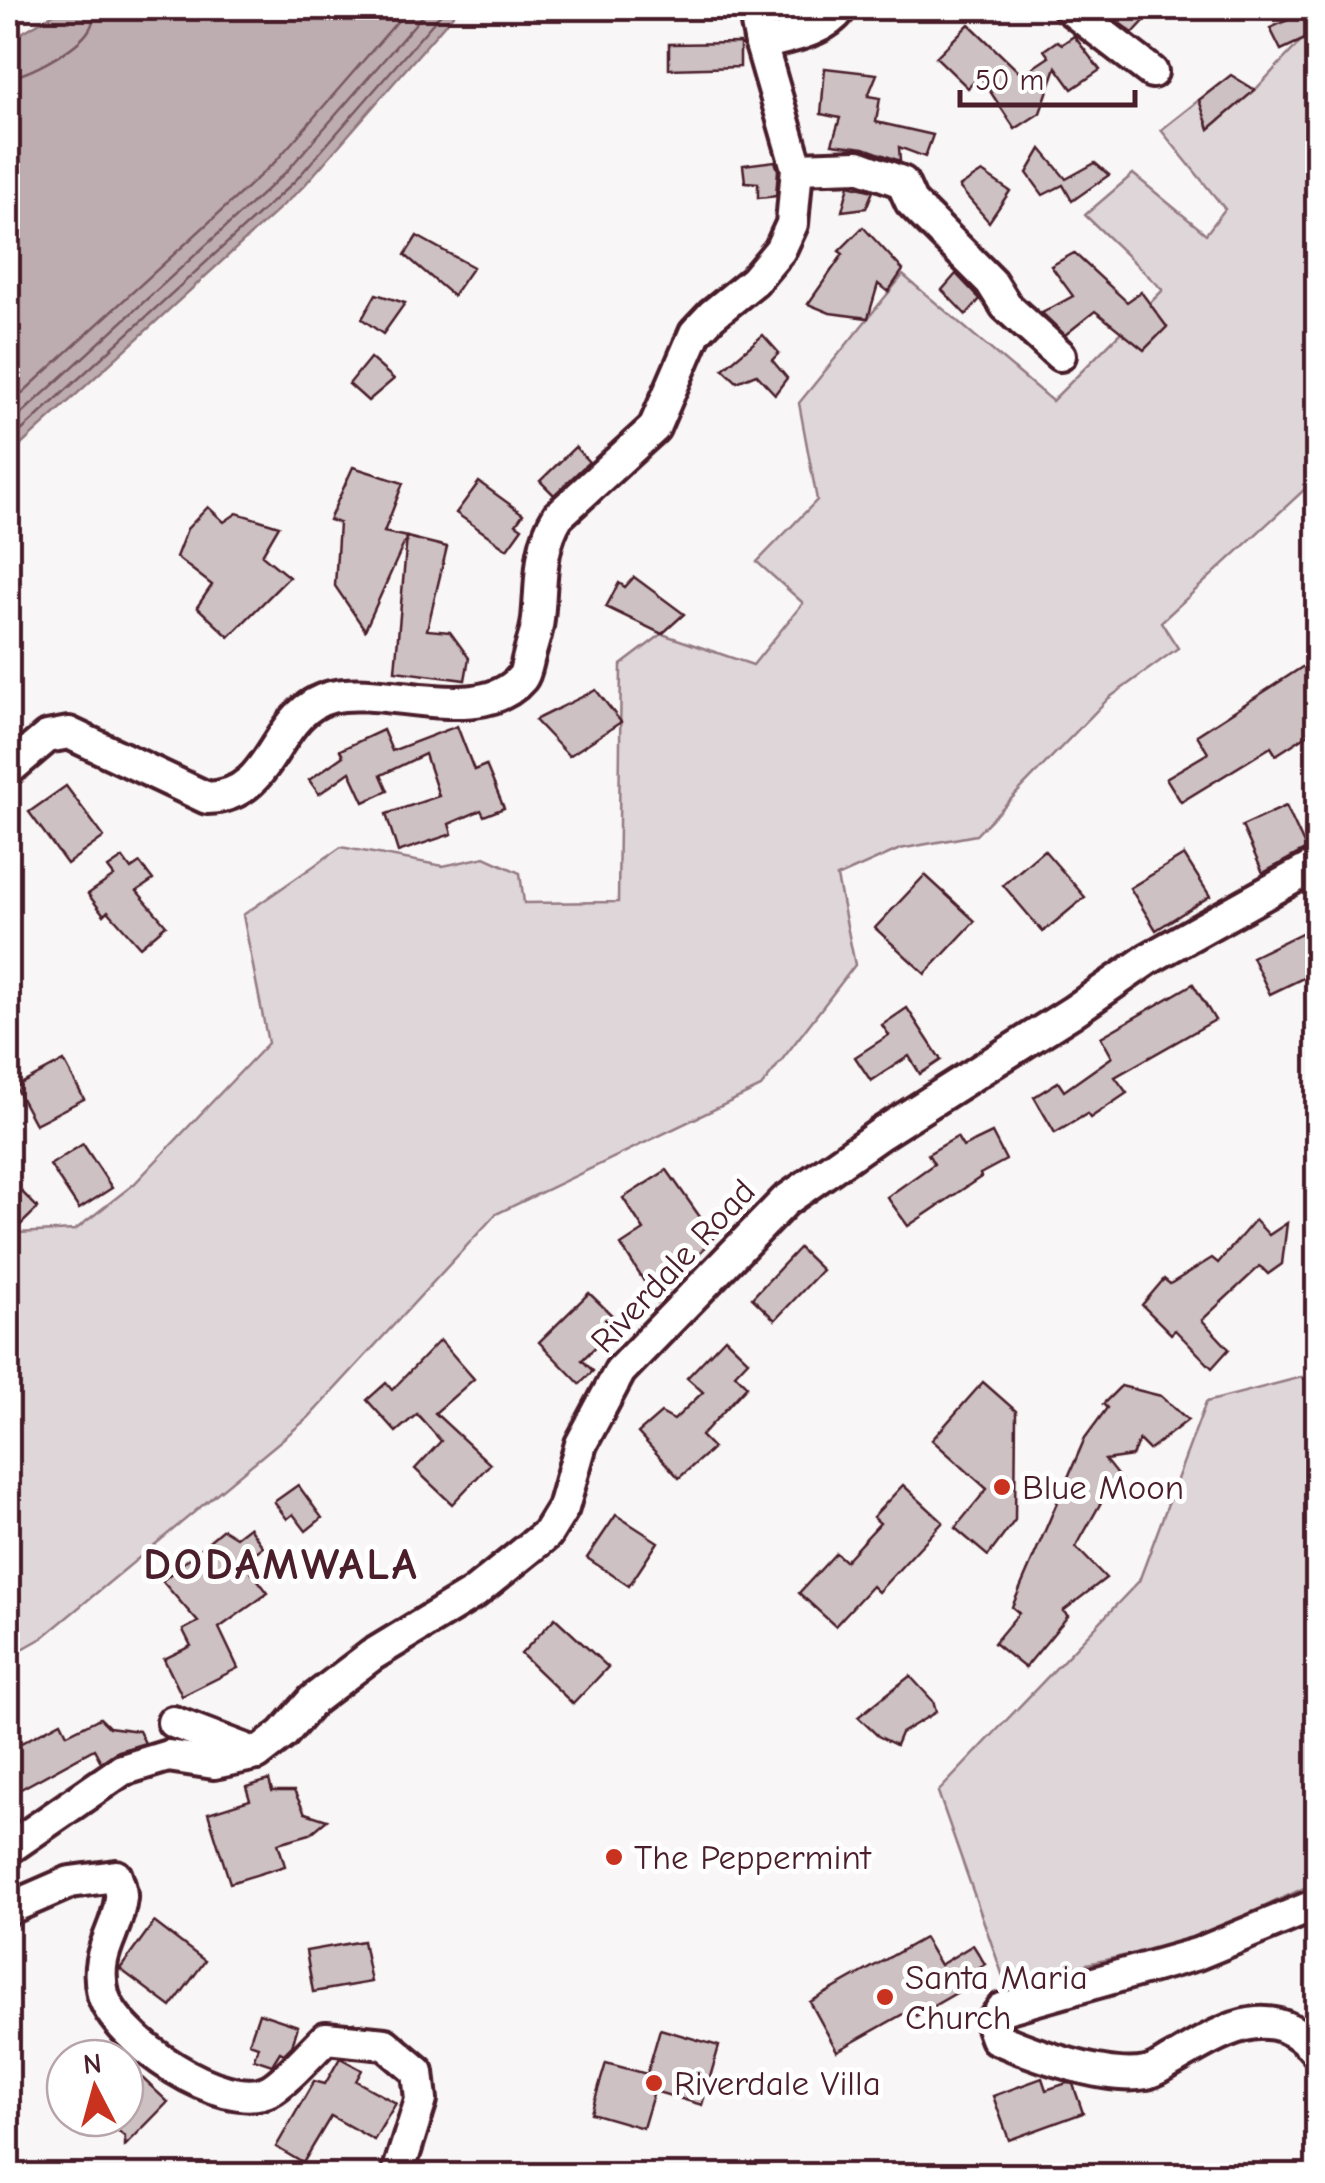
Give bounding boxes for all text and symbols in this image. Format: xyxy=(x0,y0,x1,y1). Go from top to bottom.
scale bar xyxy=(960,45,1135,107)
text: 50 m xyxy=(975,63,1044,98)
street label: Riverdale Road xyxy=(582,1171,764,1361)
place label: Blue Moon xyxy=(1022,1467,1184,1508)
marker: Blue Moon xyxy=(991,1476,1013,1498)
district label: DODAMWALA xyxy=(143,1538,419,1590)
place label: The Peppermint xyxy=(634,1837,872,1878)
marker: The Peppermint xyxy=(603,1846,625,1868)
place label: Santa Maria Church xyxy=(905,1957,1088,2038)
marker: Santa Maria Church xyxy=(874,1986,896,2008)
north arrow xyxy=(45,2038,145,2138)
text: N xyxy=(82,2047,103,2081)
place label: Riverdale Villa xyxy=(674,2063,881,2104)
marker: Riverdale Villa xyxy=(643,2072,665,2094)

